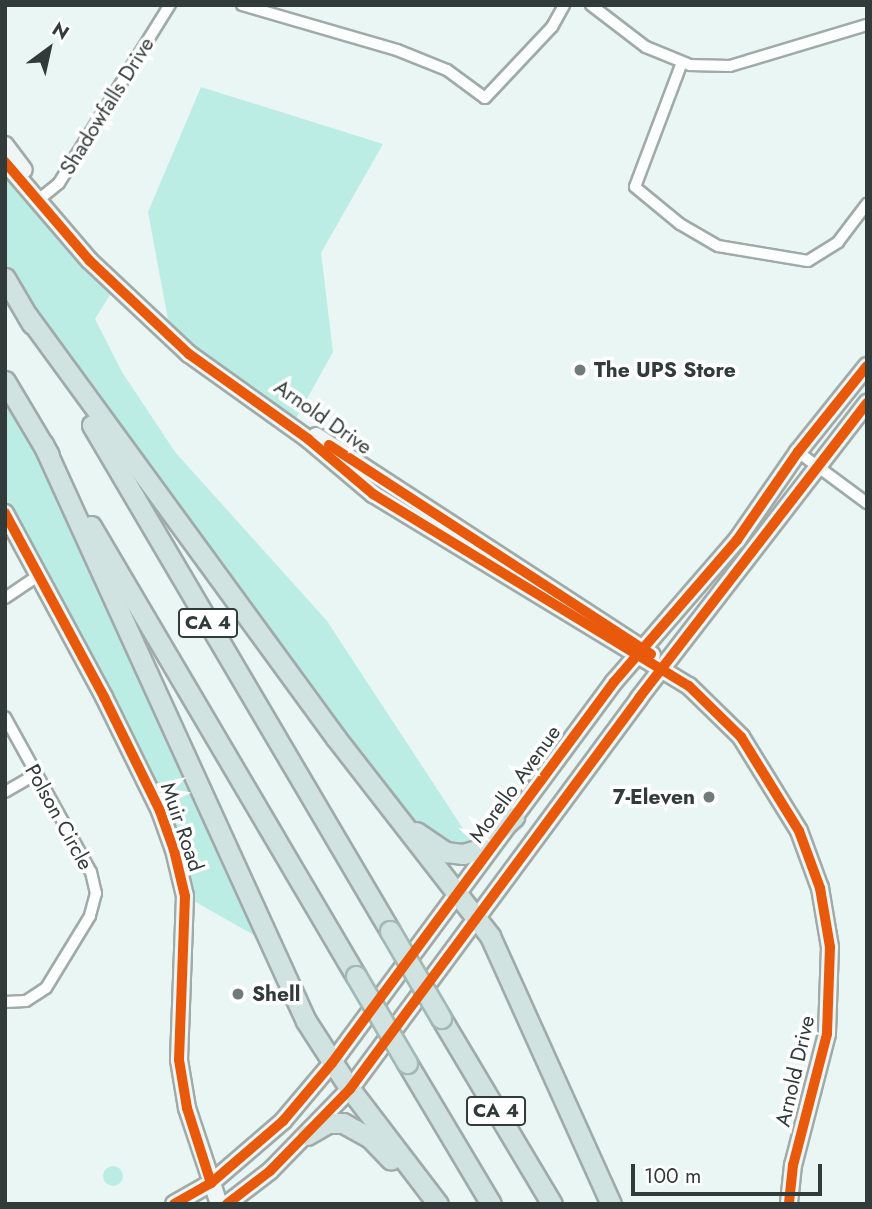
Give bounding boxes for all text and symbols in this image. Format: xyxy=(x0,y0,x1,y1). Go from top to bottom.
north arrow xyxy=(14,14,84,84)
text: N xyxy=(47,16,74,46)
street label: Shadowfalls Drive xyxy=(55,33,159,179)
place label: The UPS Store xyxy=(594,357,736,383)
marker: The UPS Store xyxy=(572,362,588,378)
street label: Arnold Drive xyxy=(269,374,377,460)
road number: CA 4 xyxy=(176,608,240,638)
street label: Morello Avenue xyxy=(464,720,566,848)
street label: Polson Circle xyxy=(20,760,98,874)
street label: Muir Road xyxy=(155,779,209,875)
place label: 7-Eleven xyxy=(613,784,695,810)
marker: 7-Eleven xyxy=(701,789,717,805)
place label: Shell xyxy=(252,981,300,1007)
marker: Shell xyxy=(230,986,246,1002)
street label: Arnold Drive xyxy=(770,1013,820,1129)
road number: CA 4 xyxy=(464,1096,528,1126)
scale bar xyxy=(634,1150,825,1194)
text: 100 m xyxy=(644,1161,701,1191)

